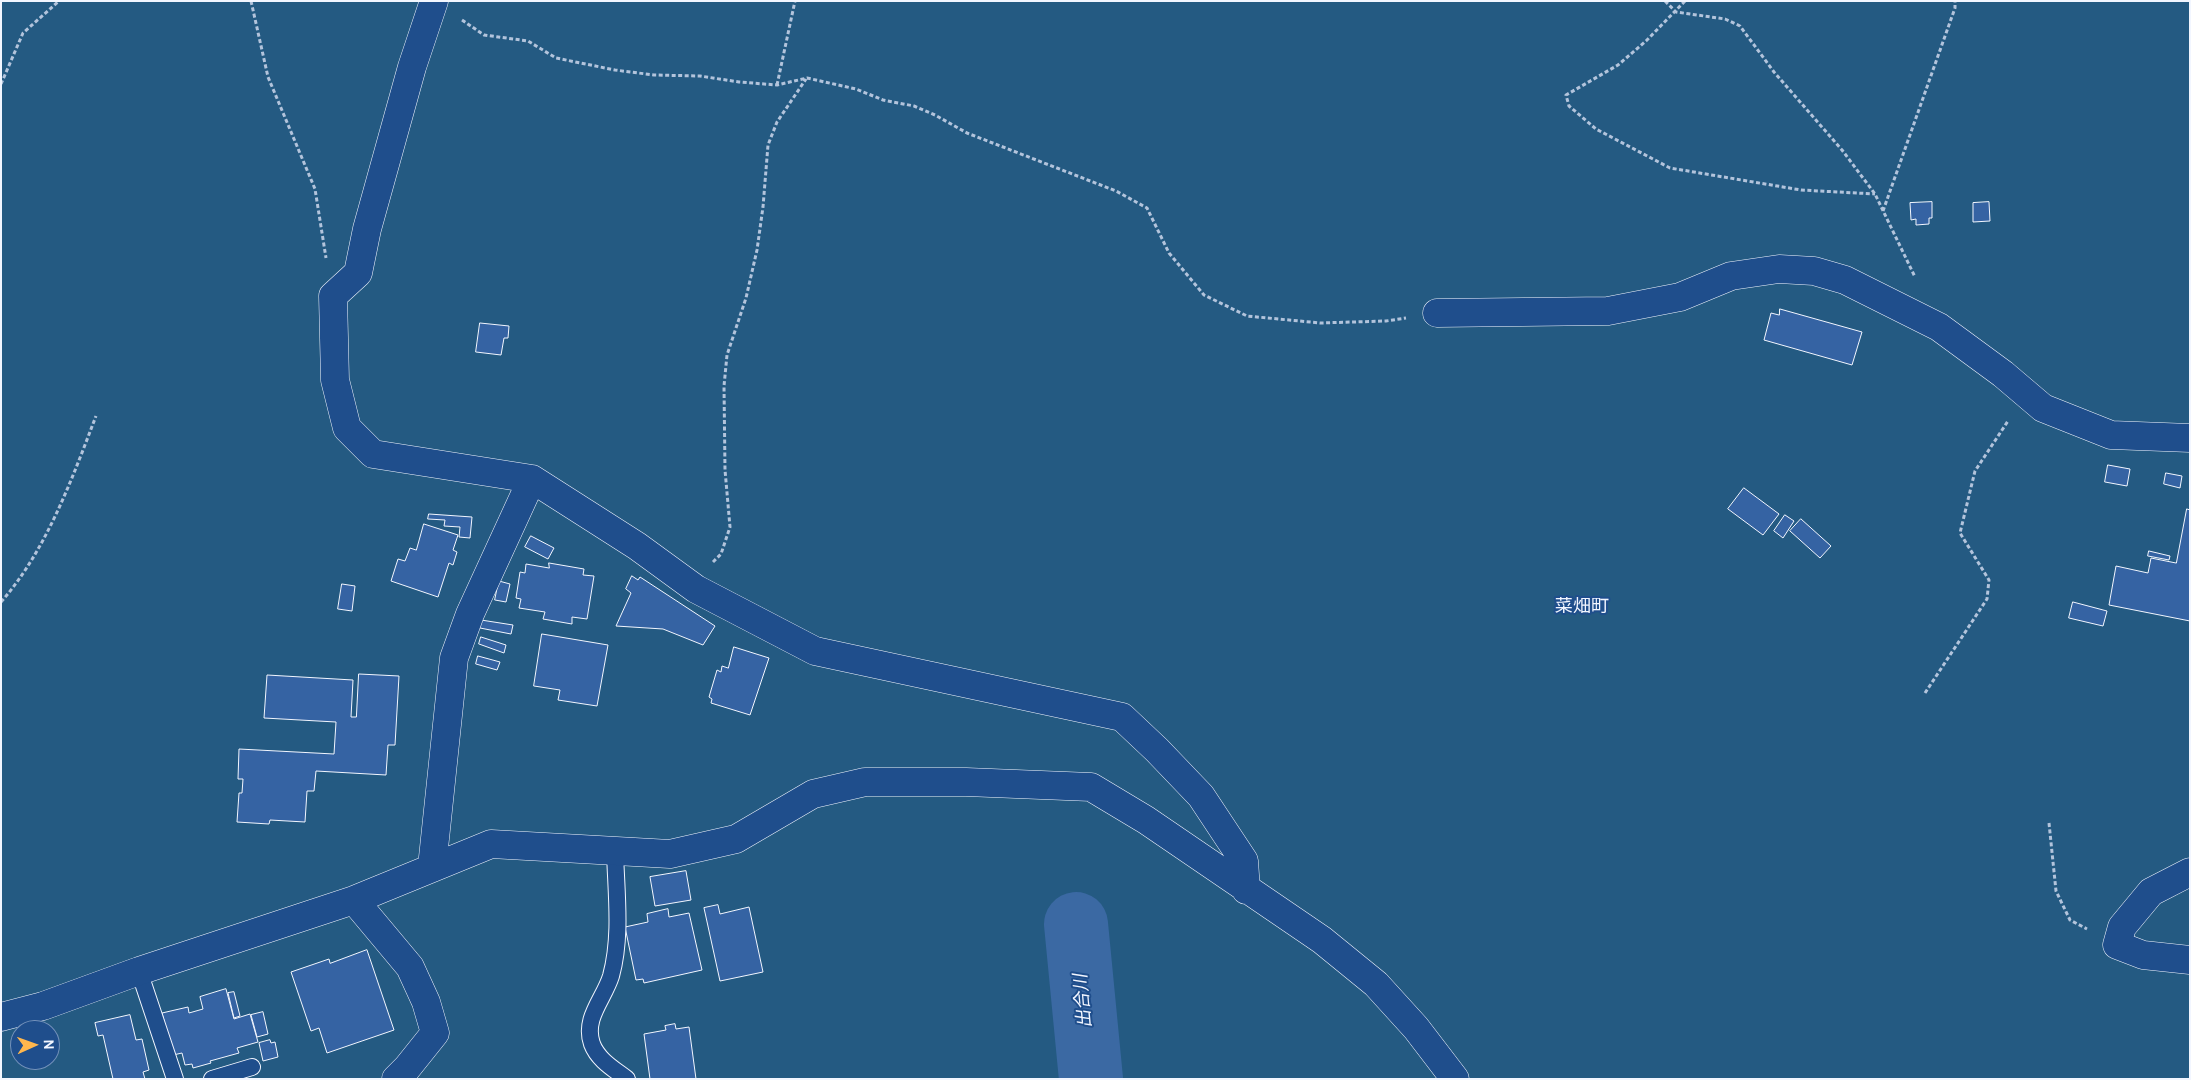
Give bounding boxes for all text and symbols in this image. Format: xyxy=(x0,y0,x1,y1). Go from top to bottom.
district label: 菜畑町 xyxy=(1555,596,1609,618)
water label: 出合川 xyxy=(1070,973,1096,1029)
north arrow xyxy=(10,1020,60,1070)
text: N xyxy=(40,1039,58,1050)

